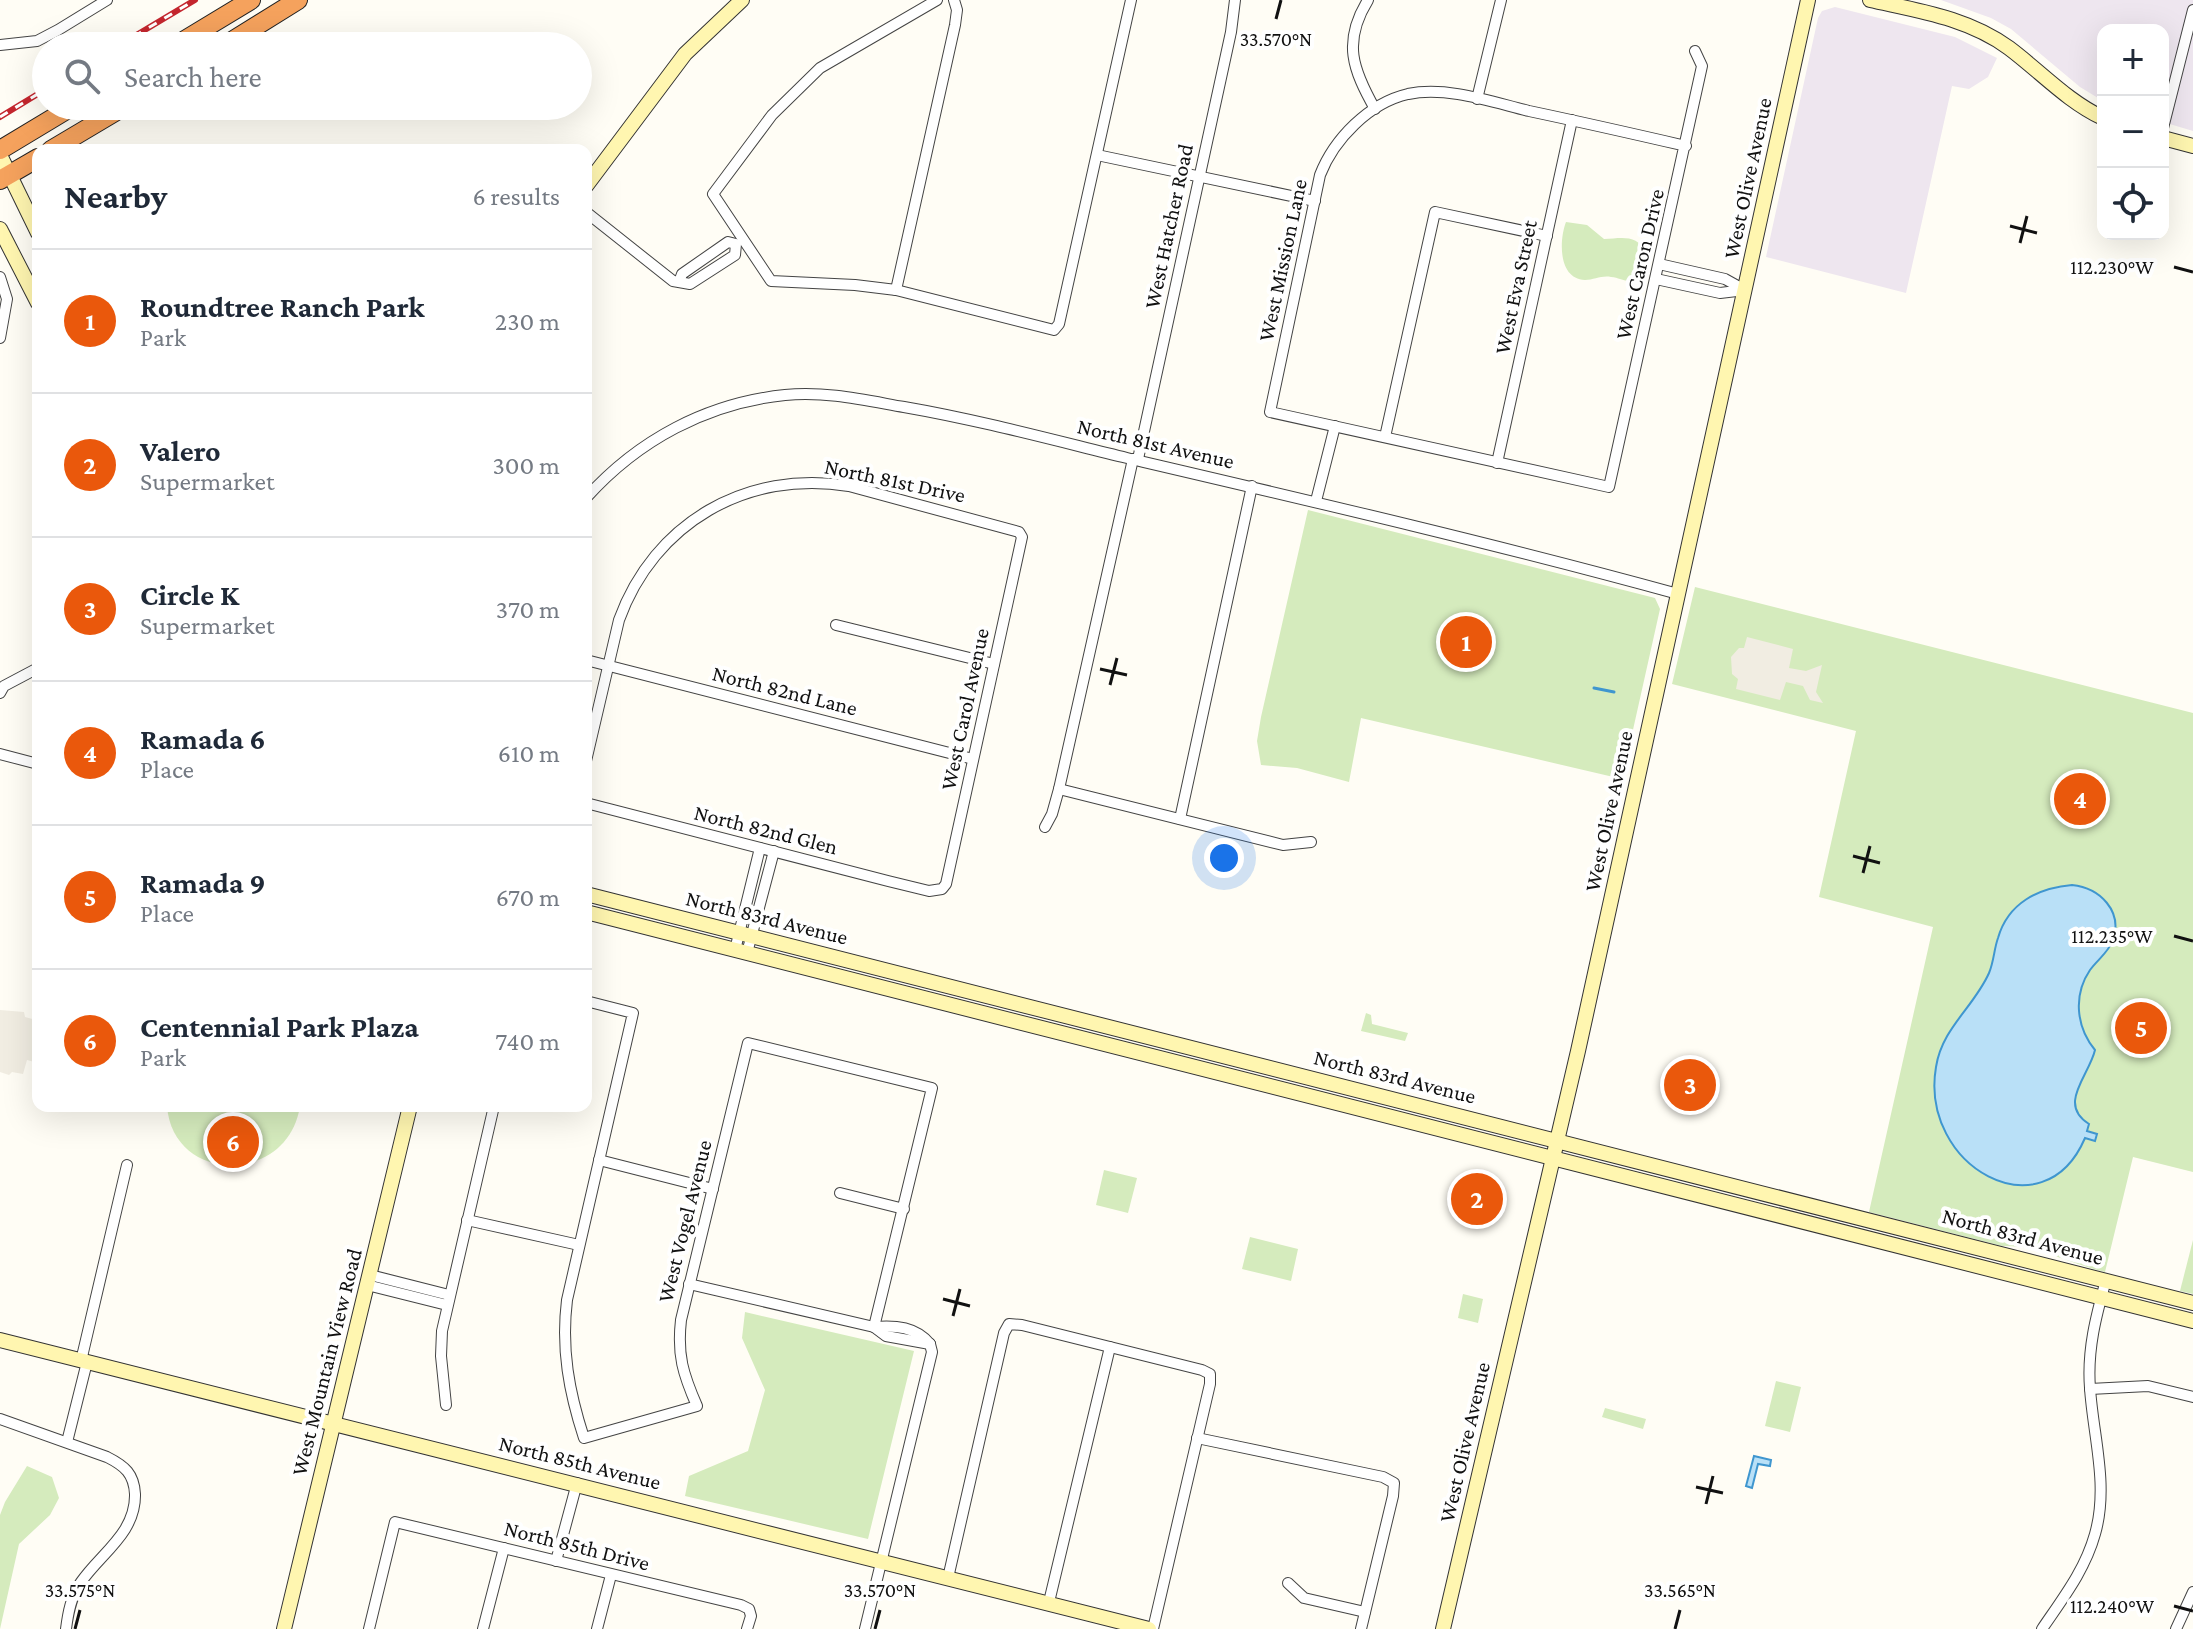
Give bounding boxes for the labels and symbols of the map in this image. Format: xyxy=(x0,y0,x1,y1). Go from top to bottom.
text: 33.570°N xyxy=(1240,28,1312,50)
street label: West Olive Avenue xyxy=(1718,95,1777,261)
street label: West Hatcher Road xyxy=(1139,141,1198,311)
street label: West Mission Lane xyxy=(1253,177,1312,344)
street label: West Caron Drive xyxy=(1610,186,1669,342)
street label: West Eva Street xyxy=(1489,217,1542,356)
text: 112.230°W xyxy=(2070,256,2154,278)
street label: North 81st Avenue xyxy=(1075,413,1237,474)
street label: North 81st Drive xyxy=(822,453,968,508)
pin: 1 xyxy=(1440,612,1492,672)
street label: West Carol Avenue xyxy=(935,626,994,792)
street label: North 82nd Lane xyxy=(710,660,860,721)
street label: West Olive Avenue xyxy=(1579,728,1638,894)
pin: 4 xyxy=(2054,769,2106,829)
street label: North 82nd Glen xyxy=(691,800,840,859)
your location xyxy=(1204,838,1244,878)
street label: North 83rd Avenue xyxy=(683,885,850,950)
text: 112.235°W xyxy=(2071,925,2153,947)
pin: 5 xyxy=(2115,998,2167,1058)
street label: North 83rd Avenue xyxy=(1311,1044,1478,1109)
pin: 3 xyxy=(1664,1055,1716,1115)
pin: 6 xyxy=(207,1112,259,1172)
street label: West Vogel Avenue xyxy=(652,1137,717,1305)
pin: 2 xyxy=(1451,1169,1503,1229)
street label: North 83rd Avenue xyxy=(1939,1203,2106,1270)
street label: West Mountain View Road xyxy=(286,1246,367,1478)
street label: West Olive Avenue xyxy=(1434,1360,1495,1525)
street label: North 85th Avenue xyxy=(496,1430,663,1495)
street label: North 85th Drive xyxy=(501,1515,652,1576)
text: 33.575°N xyxy=(45,1579,115,1601)
text: 33.570°N xyxy=(844,1579,916,1601)
text: 33.565°N xyxy=(1644,1579,1716,1601)
text: 112.240°W xyxy=(2070,1595,2155,1617)

